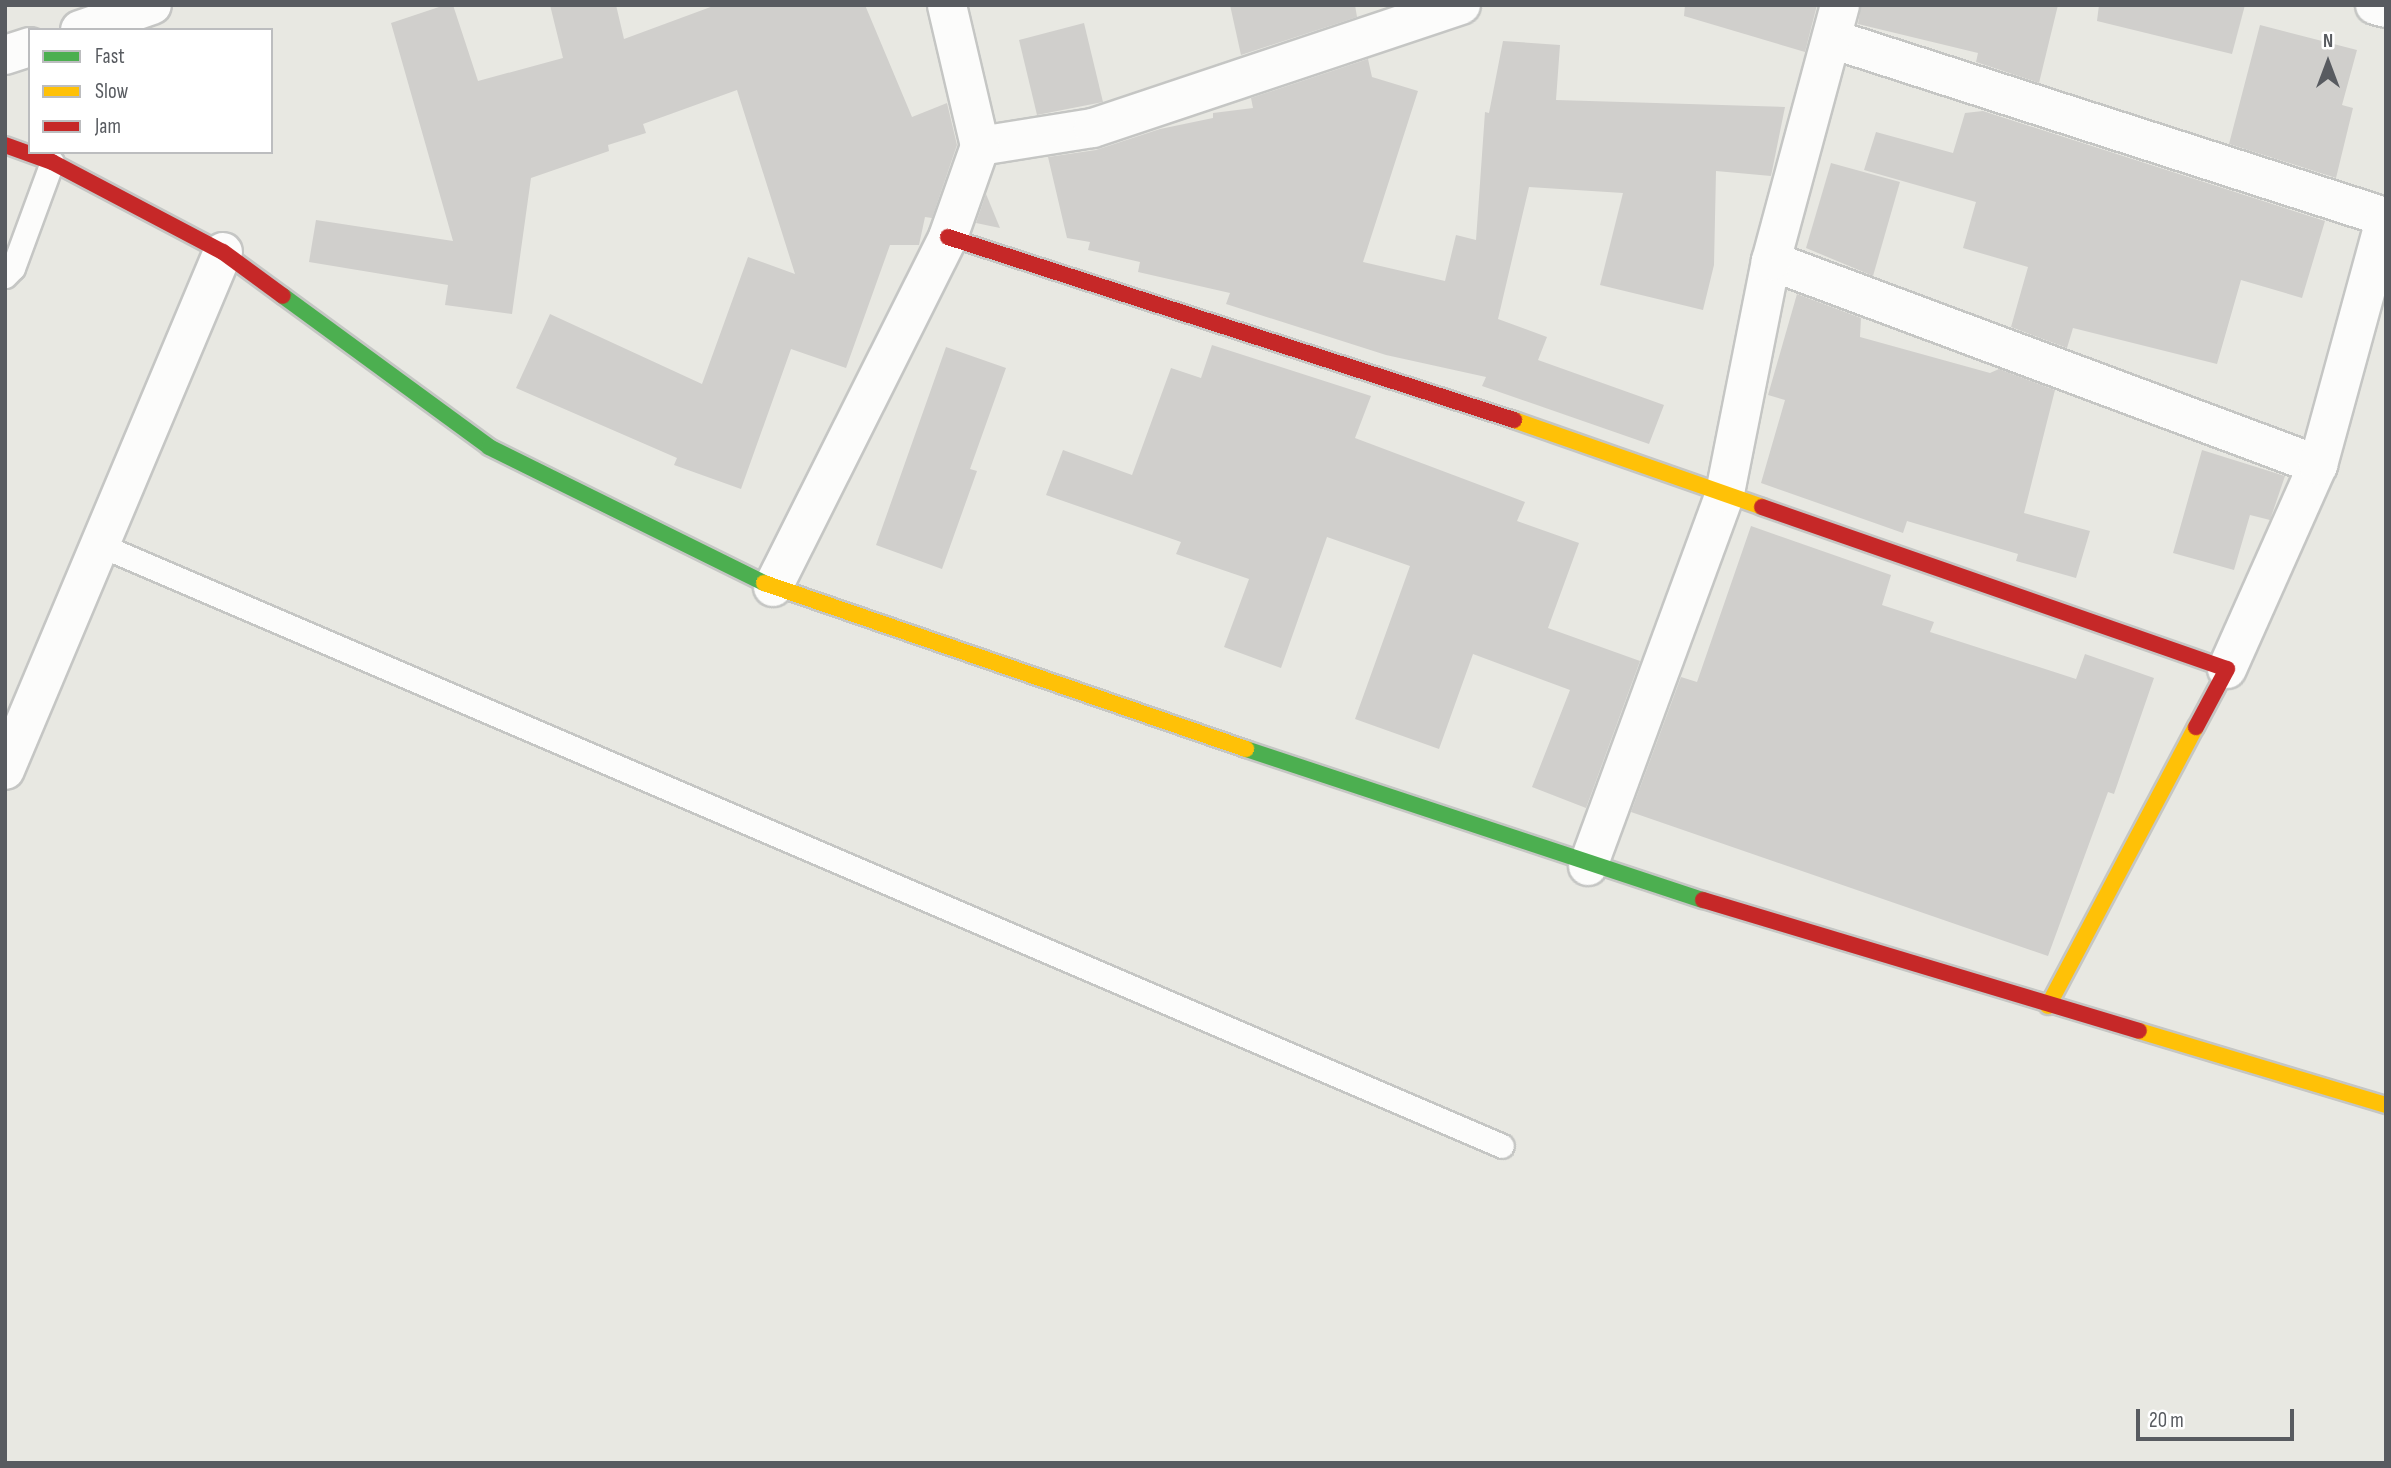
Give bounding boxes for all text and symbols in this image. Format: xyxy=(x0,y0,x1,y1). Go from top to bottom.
legend xyxy=(28,28,273,154)
north arrow xyxy=(2293,28,2363,98)
text: N xyxy=(2323,30,2333,53)
text: Fast xyxy=(95,44,125,69)
text: Slow xyxy=(95,79,128,104)
text: Jam xyxy=(95,114,121,139)
scale bar xyxy=(2139,1394,2296,1438)
text: 20 m xyxy=(2149,1408,2184,1433)

